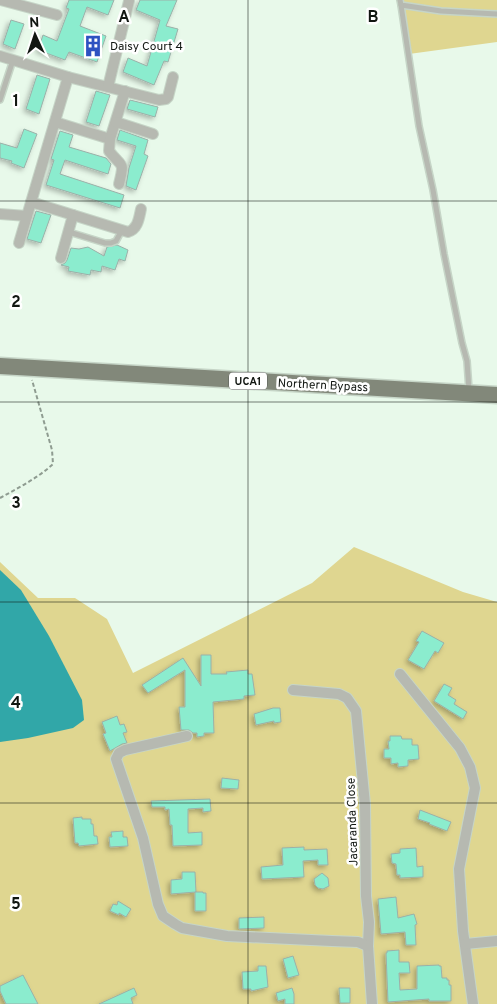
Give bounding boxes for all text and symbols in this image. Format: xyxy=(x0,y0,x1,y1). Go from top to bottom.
text: A xyxy=(118,8,130,28)
text: B xyxy=(367,8,379,28)
north arrow xyxy=(10,10,60,60)
text: N xyxy=(29,15,40,32)
building icon: Daisy Court 4 xyxy=(80,33,106,59)
place label: Daisy Court 4 xyxy=(110,39,183,55)
text: 1 xyxy=(13,92,19,112)
text: 2 xyxy=(11,293,21,313)
road number: UCA1 xyxy=(229,372,267,390)
street label: Northern Bypass xyxy=(277,376,369,396)
text: 3 xyxy=(11,494,21,514)
text: 4 xyxy=(11,694,21,714)
street label: Jacaranda Close xyxy=(343,777,363,866)
text: 5 xyxy=(11,895,21,915)

